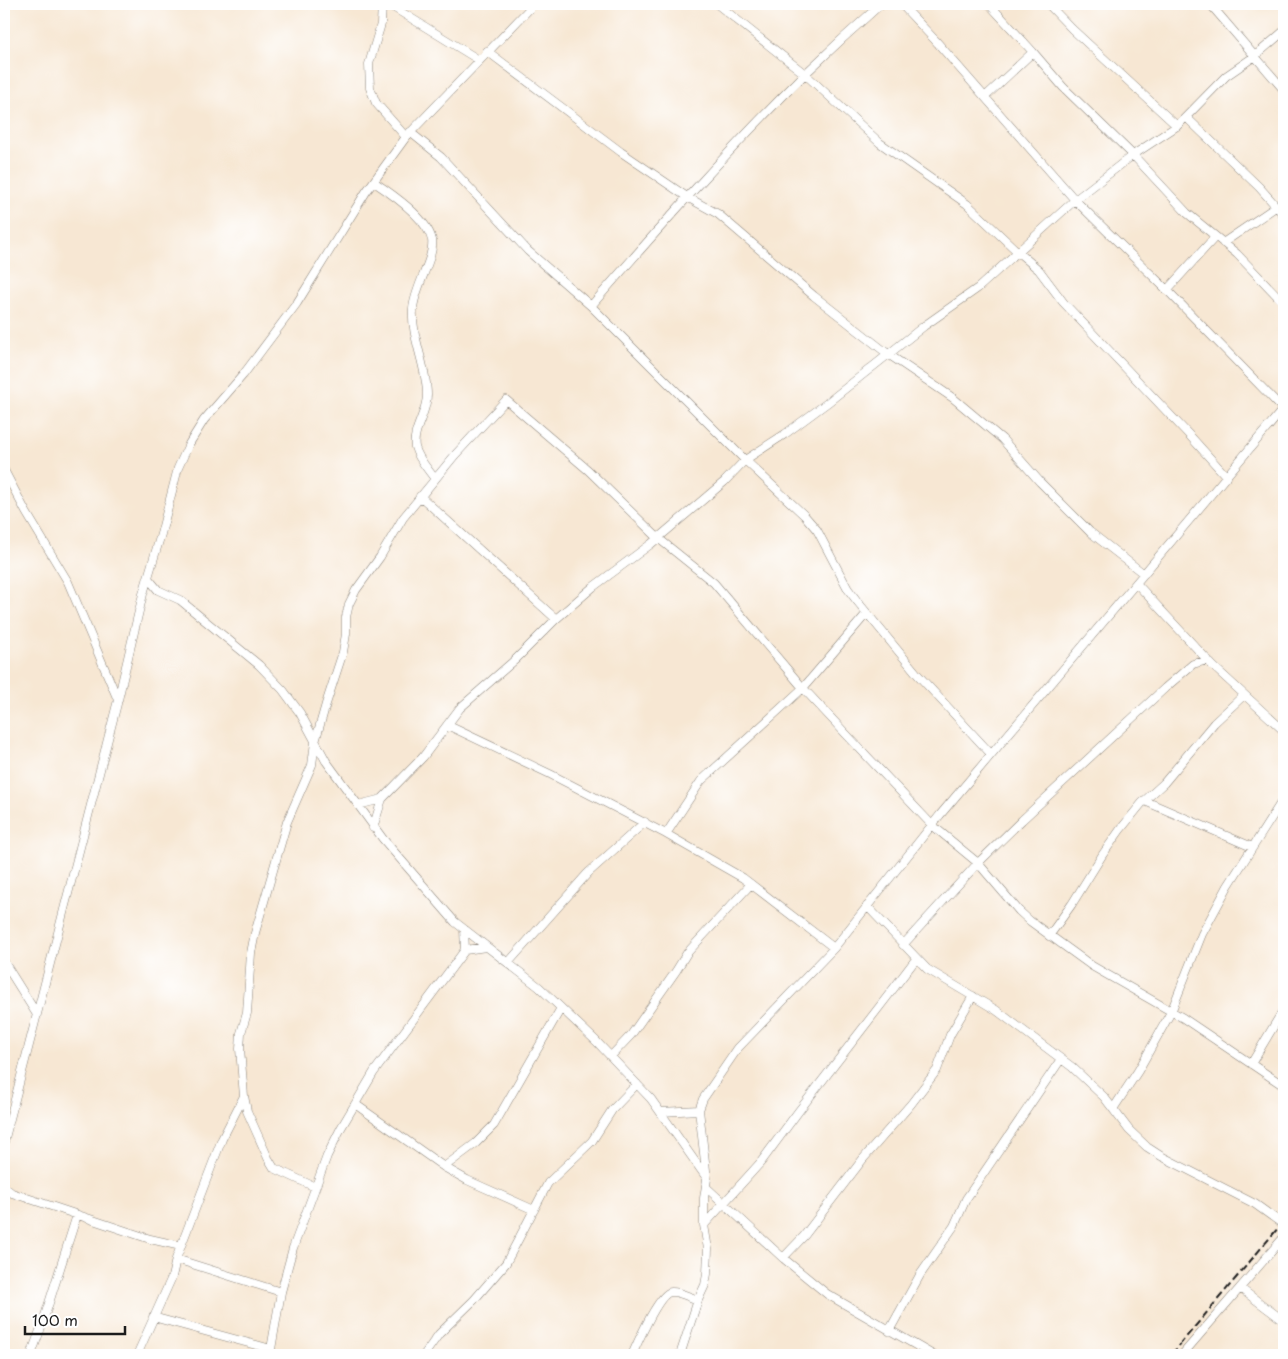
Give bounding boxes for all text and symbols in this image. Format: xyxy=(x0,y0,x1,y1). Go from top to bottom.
scale bar xyxy=(25,1304,125,1336)
text: 100 m xyxy=(32,1308,78,1331)

